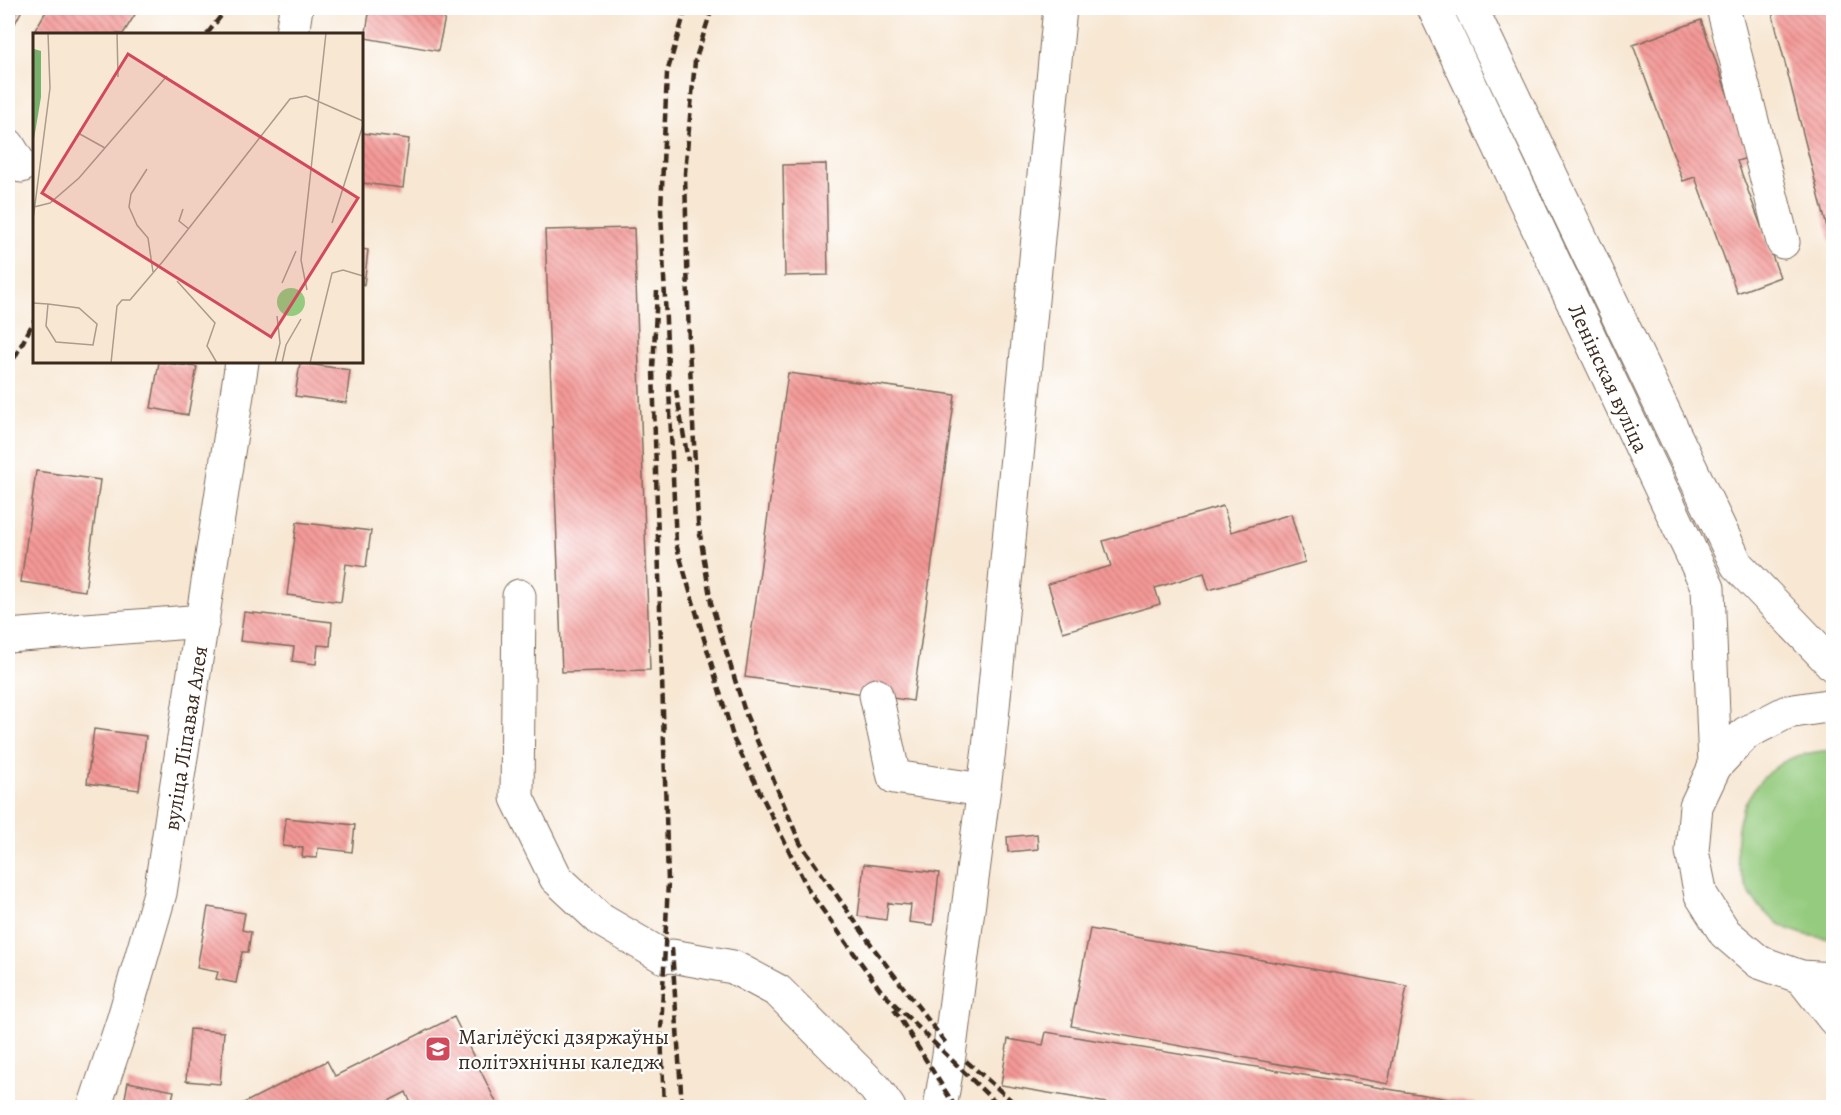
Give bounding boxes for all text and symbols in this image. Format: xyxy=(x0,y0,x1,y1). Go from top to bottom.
inset map xyxy=(33,33,363,363)
street label: Ленінская вуліца xyxy=(1560,299,1656,459)
street label: вуліца Ліпавая Алея xyxy=(157,644,215,833)
place label: Магілёўскі дзяржаўны політэхнічны каледж xyxy=(458,1022,669,1077)
school or university icon: Магілёўскі дзяржаўны політэхнічны каледж xyxy=(423,1034,453,1064)

